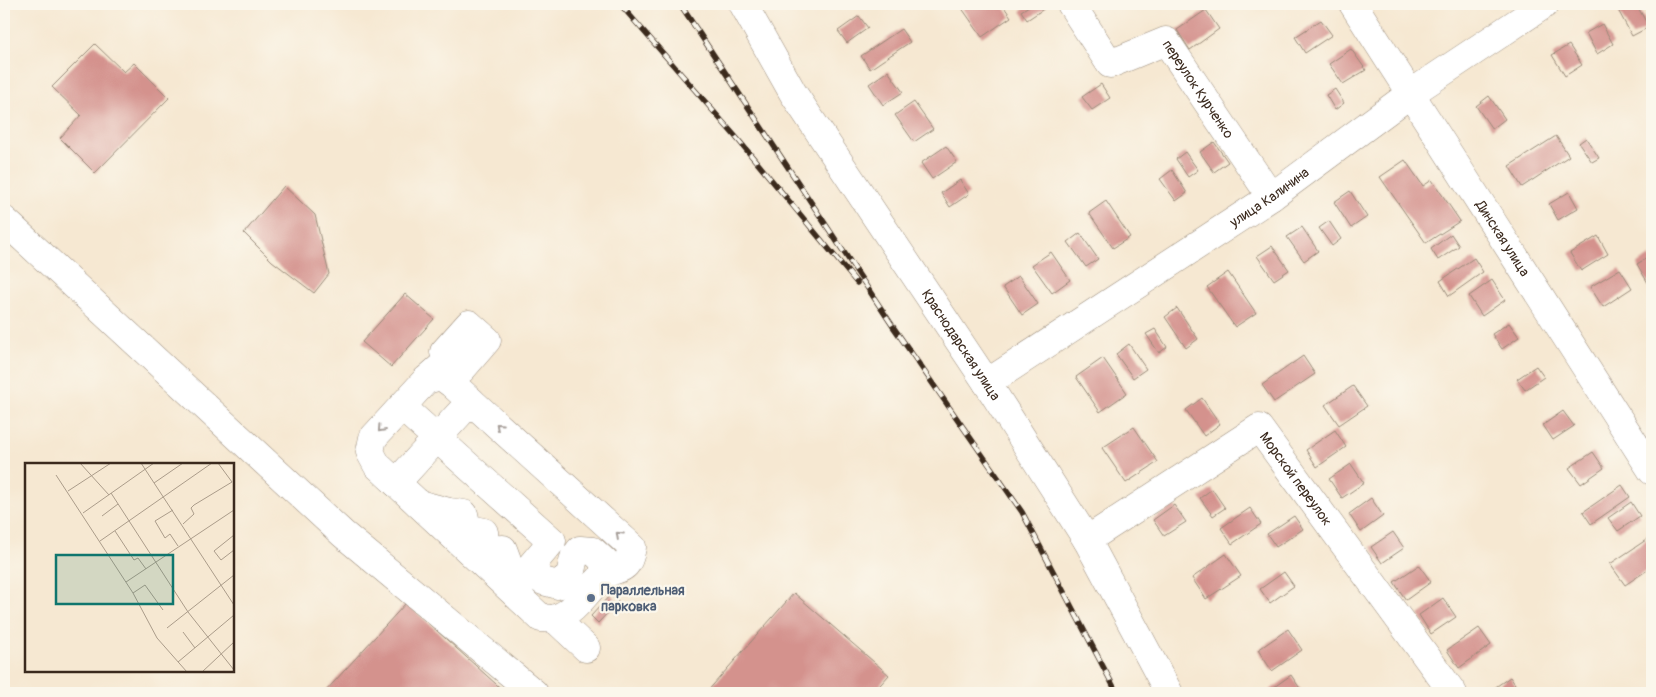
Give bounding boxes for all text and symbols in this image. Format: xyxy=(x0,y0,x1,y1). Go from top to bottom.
street label: переулок Курченко xyxy=(1159,37,1237,142)
street label: улица Калинина xyxy=(1226,164,1312,231)
street label: Динская улица xyxy=(1471,196,1533,280)
street label: Краснодарская улица xyxy=(918,286,1004,404)
one-way arrow xyxy=(378,423,387,432)
one-way arrow xyxy=(496,423,505,432)
street label: Морской переулок xyxy=(1256,429,1335,529)
inset map xyxy=(25,463,234,672)
one-way arrow xyxy=(616,532,625,541)
place label: Параллельная парковка xyxy=(601,582,685,615)
marker: Параллельная парковка xyxy=(585,592,597,604)

